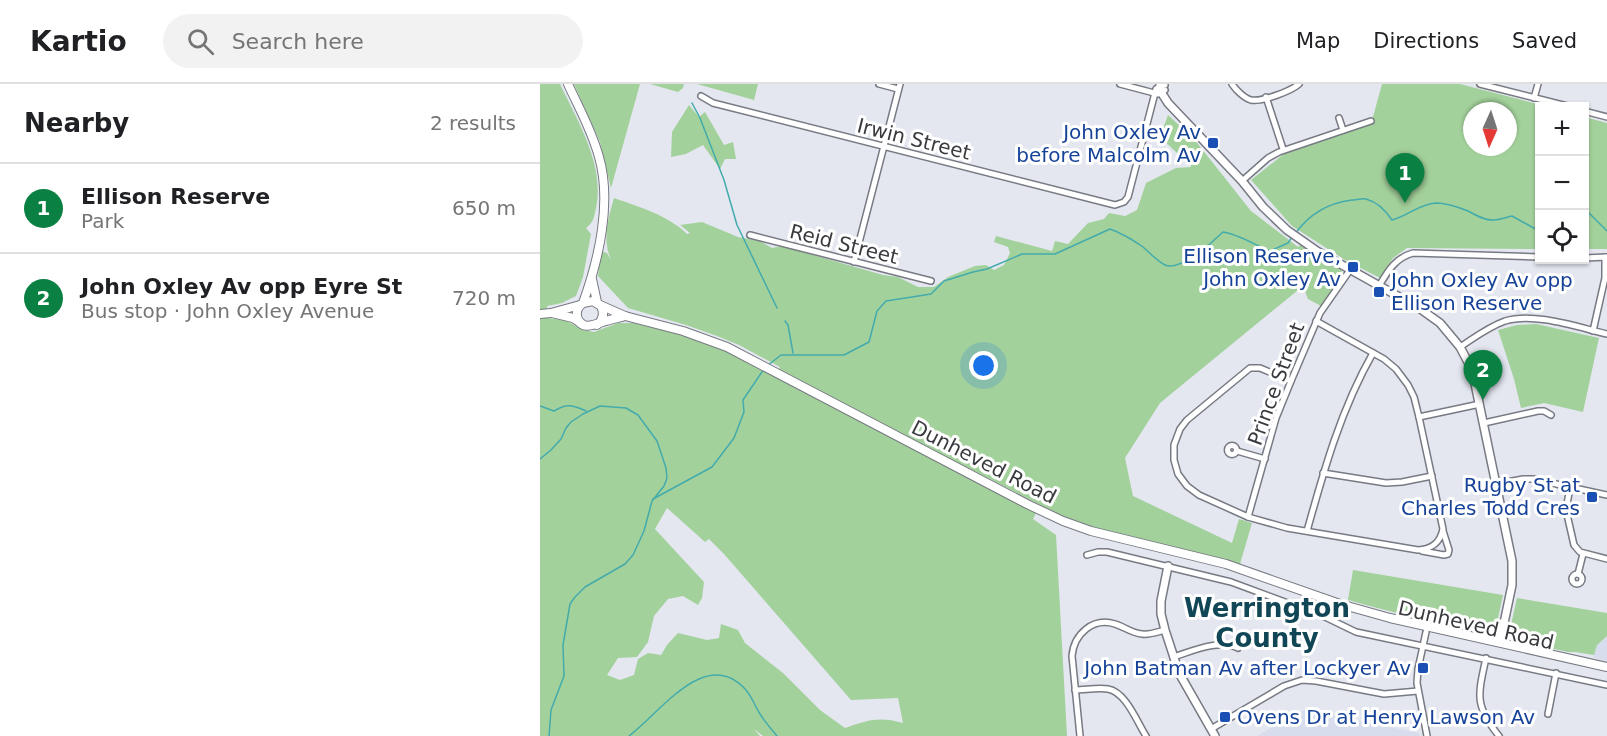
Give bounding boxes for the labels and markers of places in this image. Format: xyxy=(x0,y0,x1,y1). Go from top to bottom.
place label: John Oxley Av before Malcolm Av xyxy=(1016,120,1201,167)
marker: John Oxley Av before Malcolm Av xyxy=(1206,136,1220,150)
pin: 1 xyxy=(1386,154,1424,203)
place label: Ellison Reserve, John Oxley Av xyxy=(1183,244,1341,291)
marker: Ellison Reserve, John Oxley Av xyxy=(1346,260,1360,274)
place label: John Oxley Av opp Ellison Reserve xyxy=(1389,268,1573,315)
marker: John Oxley Av opp Ellison Reserve xyxy=(1372,285,1386,299)
pin: 2 xyxy=(1464,350,1502,400)
place label: Rugby St at Charles Todd Cres xyxy=(1401,473,1580,520)
marker: Rugby St at Charles Todd Cres xyxy=(1585,490,1599,504)
place label: John Batman Av after Lockyer Av xyxy=(1082,656,1411,680)
marker: John Batman Av after Lockyer Av xyxy=(1416,661,1430,675)
place label: Ovens Dr at Henry Lawson Av xyxy=(1237,705,1535,729)
marker: Ovens Dr at Henry Lawson Av xyxy=(1218,710,1232,724)

